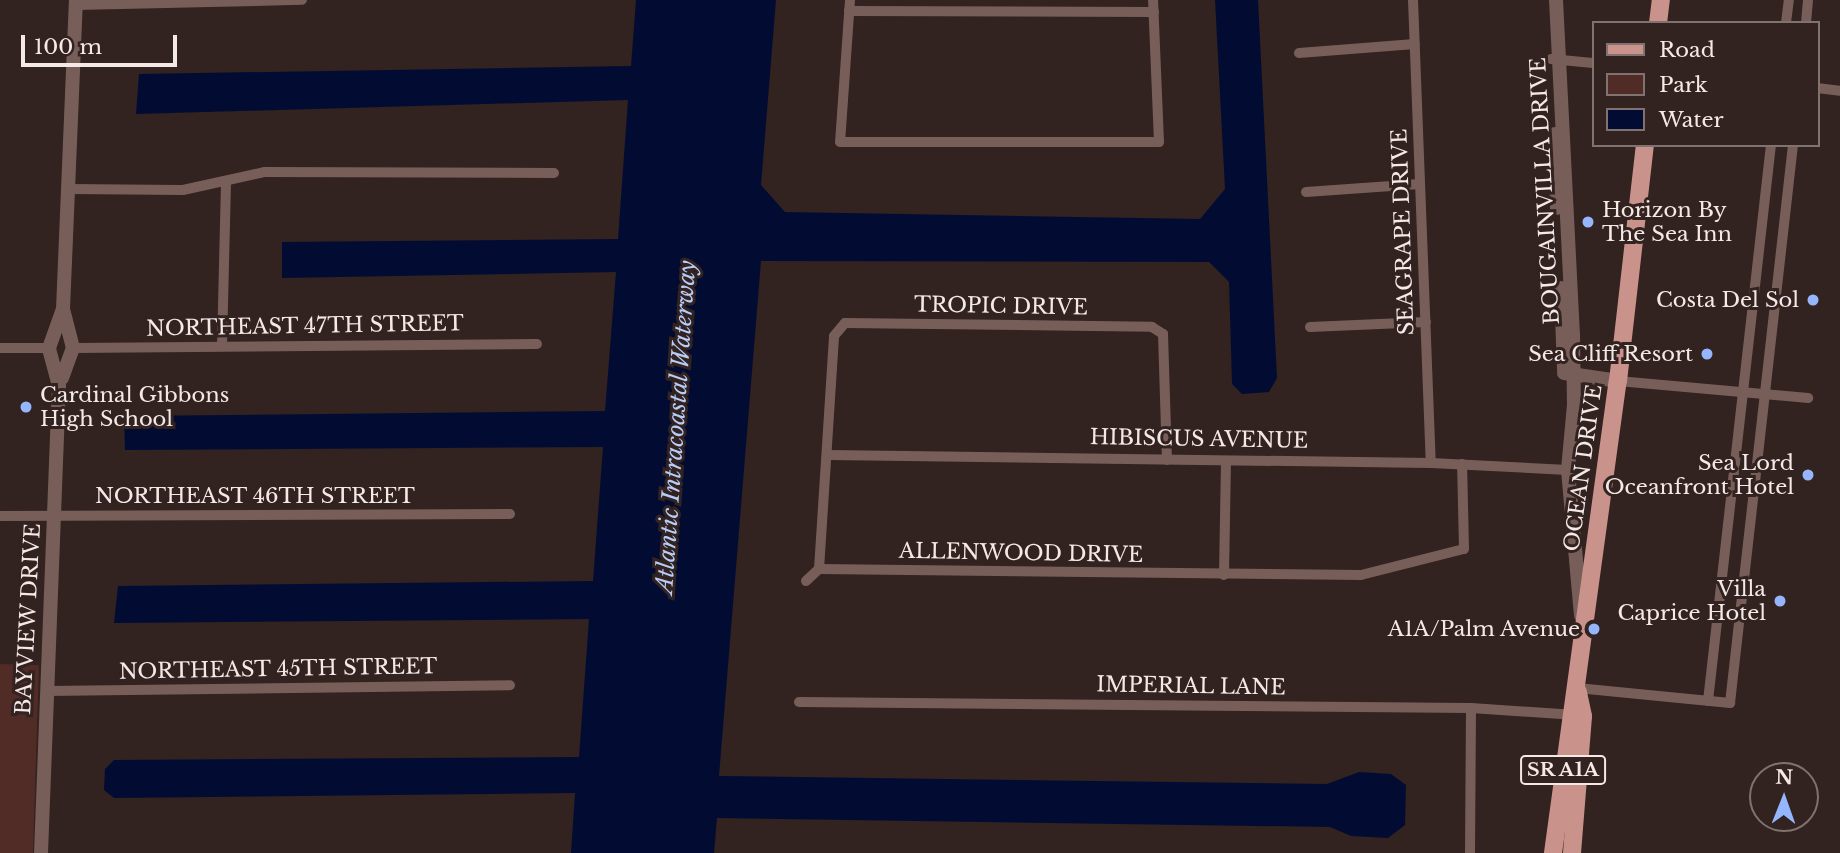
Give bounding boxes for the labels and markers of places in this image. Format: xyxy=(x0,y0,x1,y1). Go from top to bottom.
place label: Horizon By The Sea Inn xyxy=(1602,197,1732,247)
marker: Horizon By The Sea Inn xyxy=(1580,214,1596,230)
place label: Costa Del Sol xyxy=(1656,287,1799,313)
marker: Costa Del Sol xyxy=(1805,292,1821,308)
place label: Sea Cliff Resort xyxy=(1528,341,1693,367)
marker: Sea Cliff Resort xyxy=(1699,346,1715,362)
place label: Cardinal Gibbons High School xyxy=(40,382,229,432)
marker: Cardinal Gibbons High School xyxy=(18,399,34,415)
place label: Sea Lord Oceanfront Hotel xyxy=(1605,450,1794,500)
marker: Sea Lord Oceanfront Hotel xyxy=(1800,467,1816,483)
place label: Villa Caprice Hotel xyxy=(1617,576,1766,626)
marker: Villa Caprice Hotel xyxy=(1772,593,1788,609)
place label: A1A/Palm Avenue xyxy=(1387,616,1580,642)
marker: A1A/Palm Avenue xyxy=(1586,621,1602,637)

